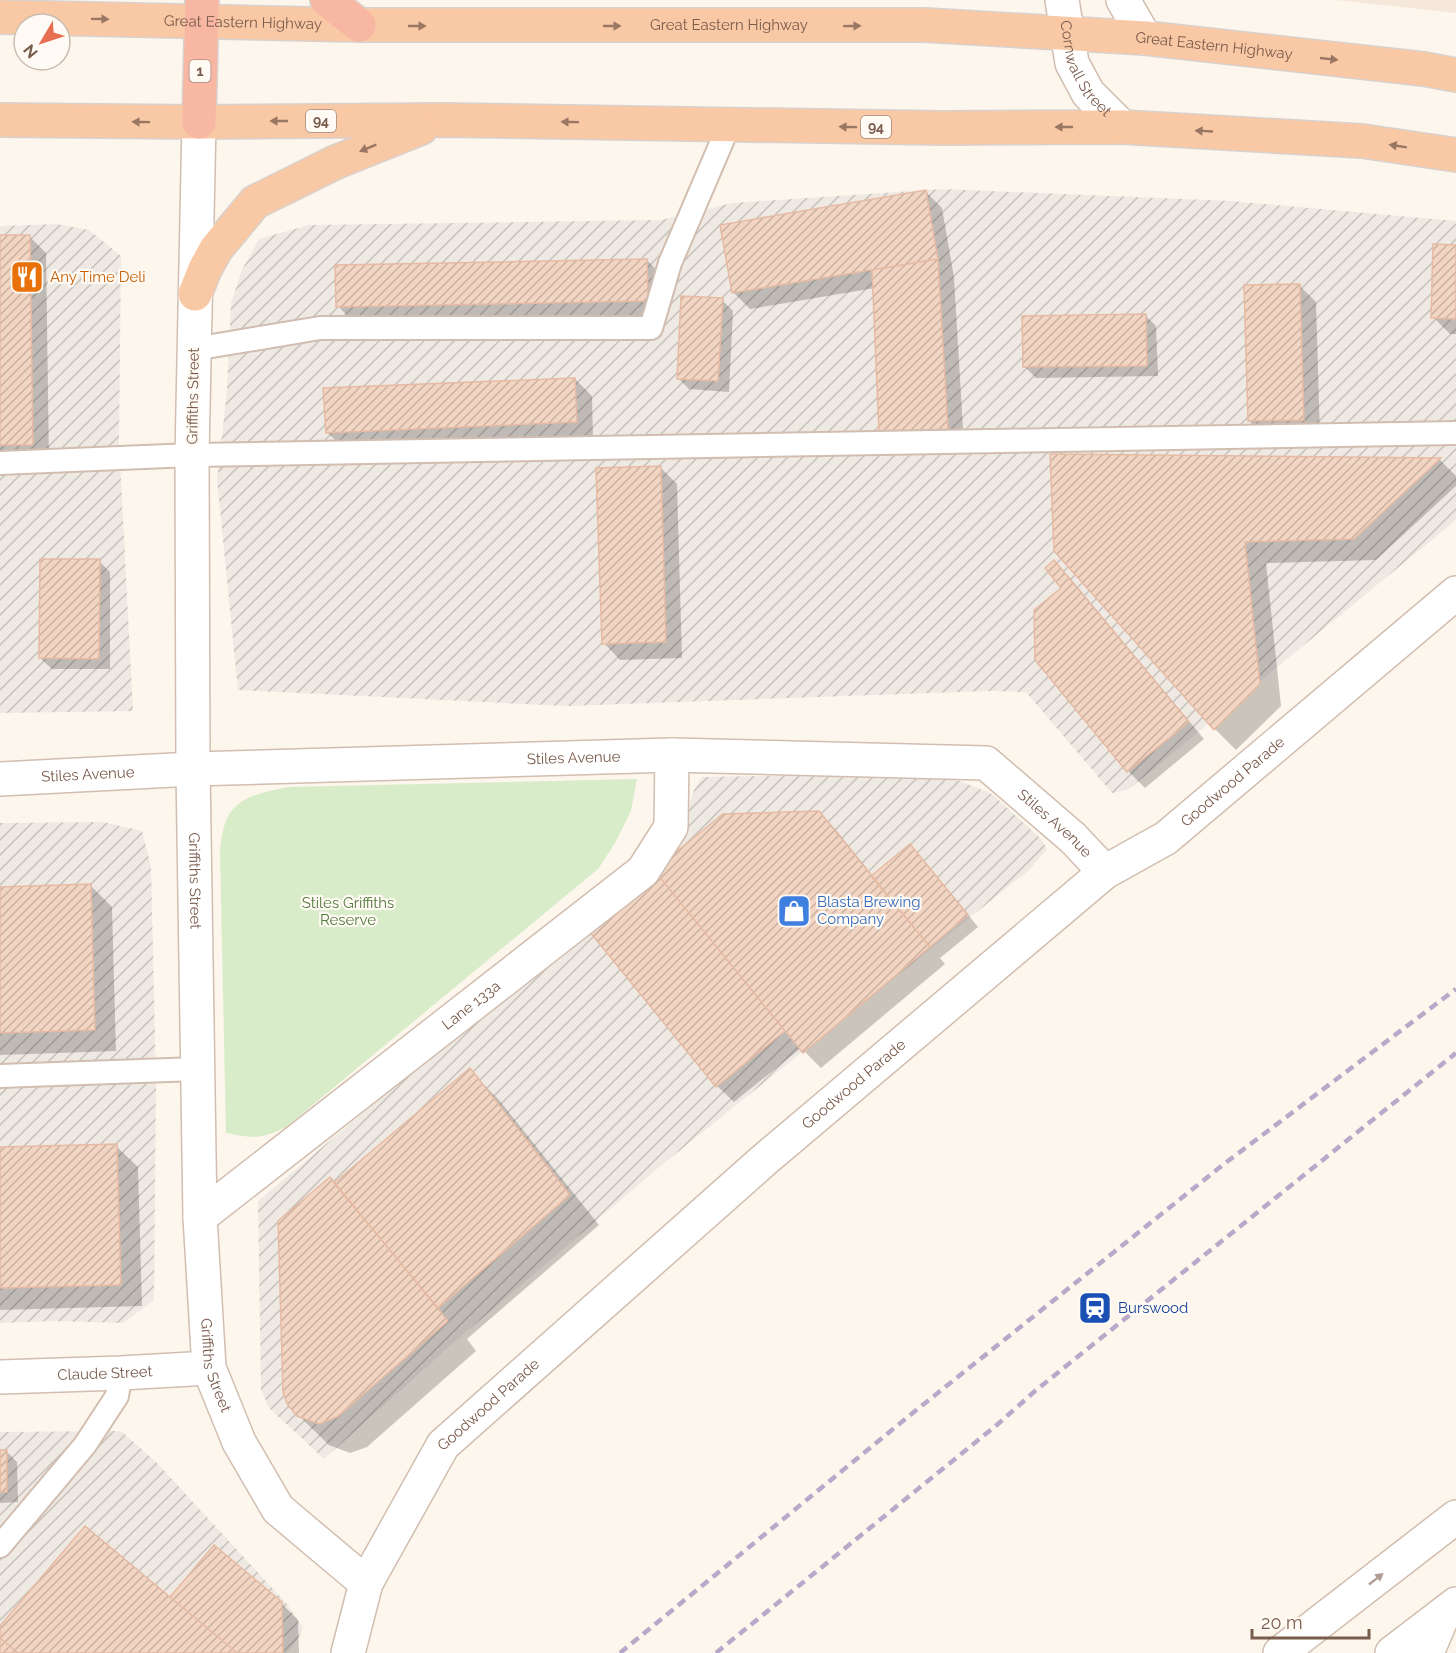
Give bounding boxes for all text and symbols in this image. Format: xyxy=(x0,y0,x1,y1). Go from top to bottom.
north arrow xyxy=(12,12,72,72)
street label: Great Eastern Highway xyxy=(164,12,322,33)
one-way arrow xyxy=(91,14,110,24)
street label: Great Eastern Highway xyxy=(650,16,808,34)
street label: Cornwall Street xyxy=(1056,19,1115,120)
one-way arrow xyxy=(408,21,427,31)
one-way arrow xyxy=(603,21,622,31)
one-way arrow xyxy=(843,21,862,31)
street label: Great Eastern Highway xyxy=(1135,28,1294,63)
text: N xyxy=(20,40,42,62)
one-way arrow xyxy=(1319,54,1338,63)
road number: 1 xyxy=(190,60,210,82)
road number: 94 xyxy=(306,110,336,132)
one-way arrow xyxy=(269,116,288,126)
road number: 94 xyxy=(861,116,891,138)
one-way arrow xyxy=(131,117,150,127)
one-way arrow xyxy=(561,117,580,127)
one-way arrow xyxy=(838,122,857,132)
one-way arrow xyxy=(1054,122,1073,132)
one-way arrow xyxy=(1194,127,1213,136)
one-way arrow xyxy=(1389,142,1408,151)
one-way arrow xyxy=(359,144,377,153)
restaurant icon: Any Time Deli xyxy=(9,259,45,295)
place label: Any Time Deli xyxy=(50,268,146,286)
street label: Griffiths Street xyxy=(183,347,203,445)
street label: Goodwood Parade xyxy=(1177,733,1288,830)
street label: Stiles Avenue xyxy=(527,748,621,768)
street label: Stiles Avenue xyxy=(41,763,135,786)
street label: Stiles Avenue xyxy=(1014,785,1096,861)
street label: Griffiths Street xyxy=(185,832,205,929)
shop icon: Blasta Brewing Company xyxy=(776,893,812,929)
place label: Blasta Brewing Company xyxy=(817,893,921,928)
park label: Stiles Griffiths Reserve xyxy=(302,894,394,929)
street label: Lane 133a xyxy=(438,977,504,1034)
street label: Goodwood Parade xyxy=(798,1035,909,1133)
station icon: Burswood xyxy=(1077,1290,1113,1326)
place label: Burswood xyxy=(1118,1299,1188,1317)
street label: Griffiths Street xyxy=(197,1318,235,1415)
street label: Goodwood Parade xyxy=(434,1355,543,1455)
street label: Claude Street xyxy=(57,1362,153,1384)
one-way arrow xyxy=(1369,1573,1384,1585)
scale bar xyxy=(1252,1602,1369,1640)
text: 20 m xyxy=(1261,1612,1303,1633)

